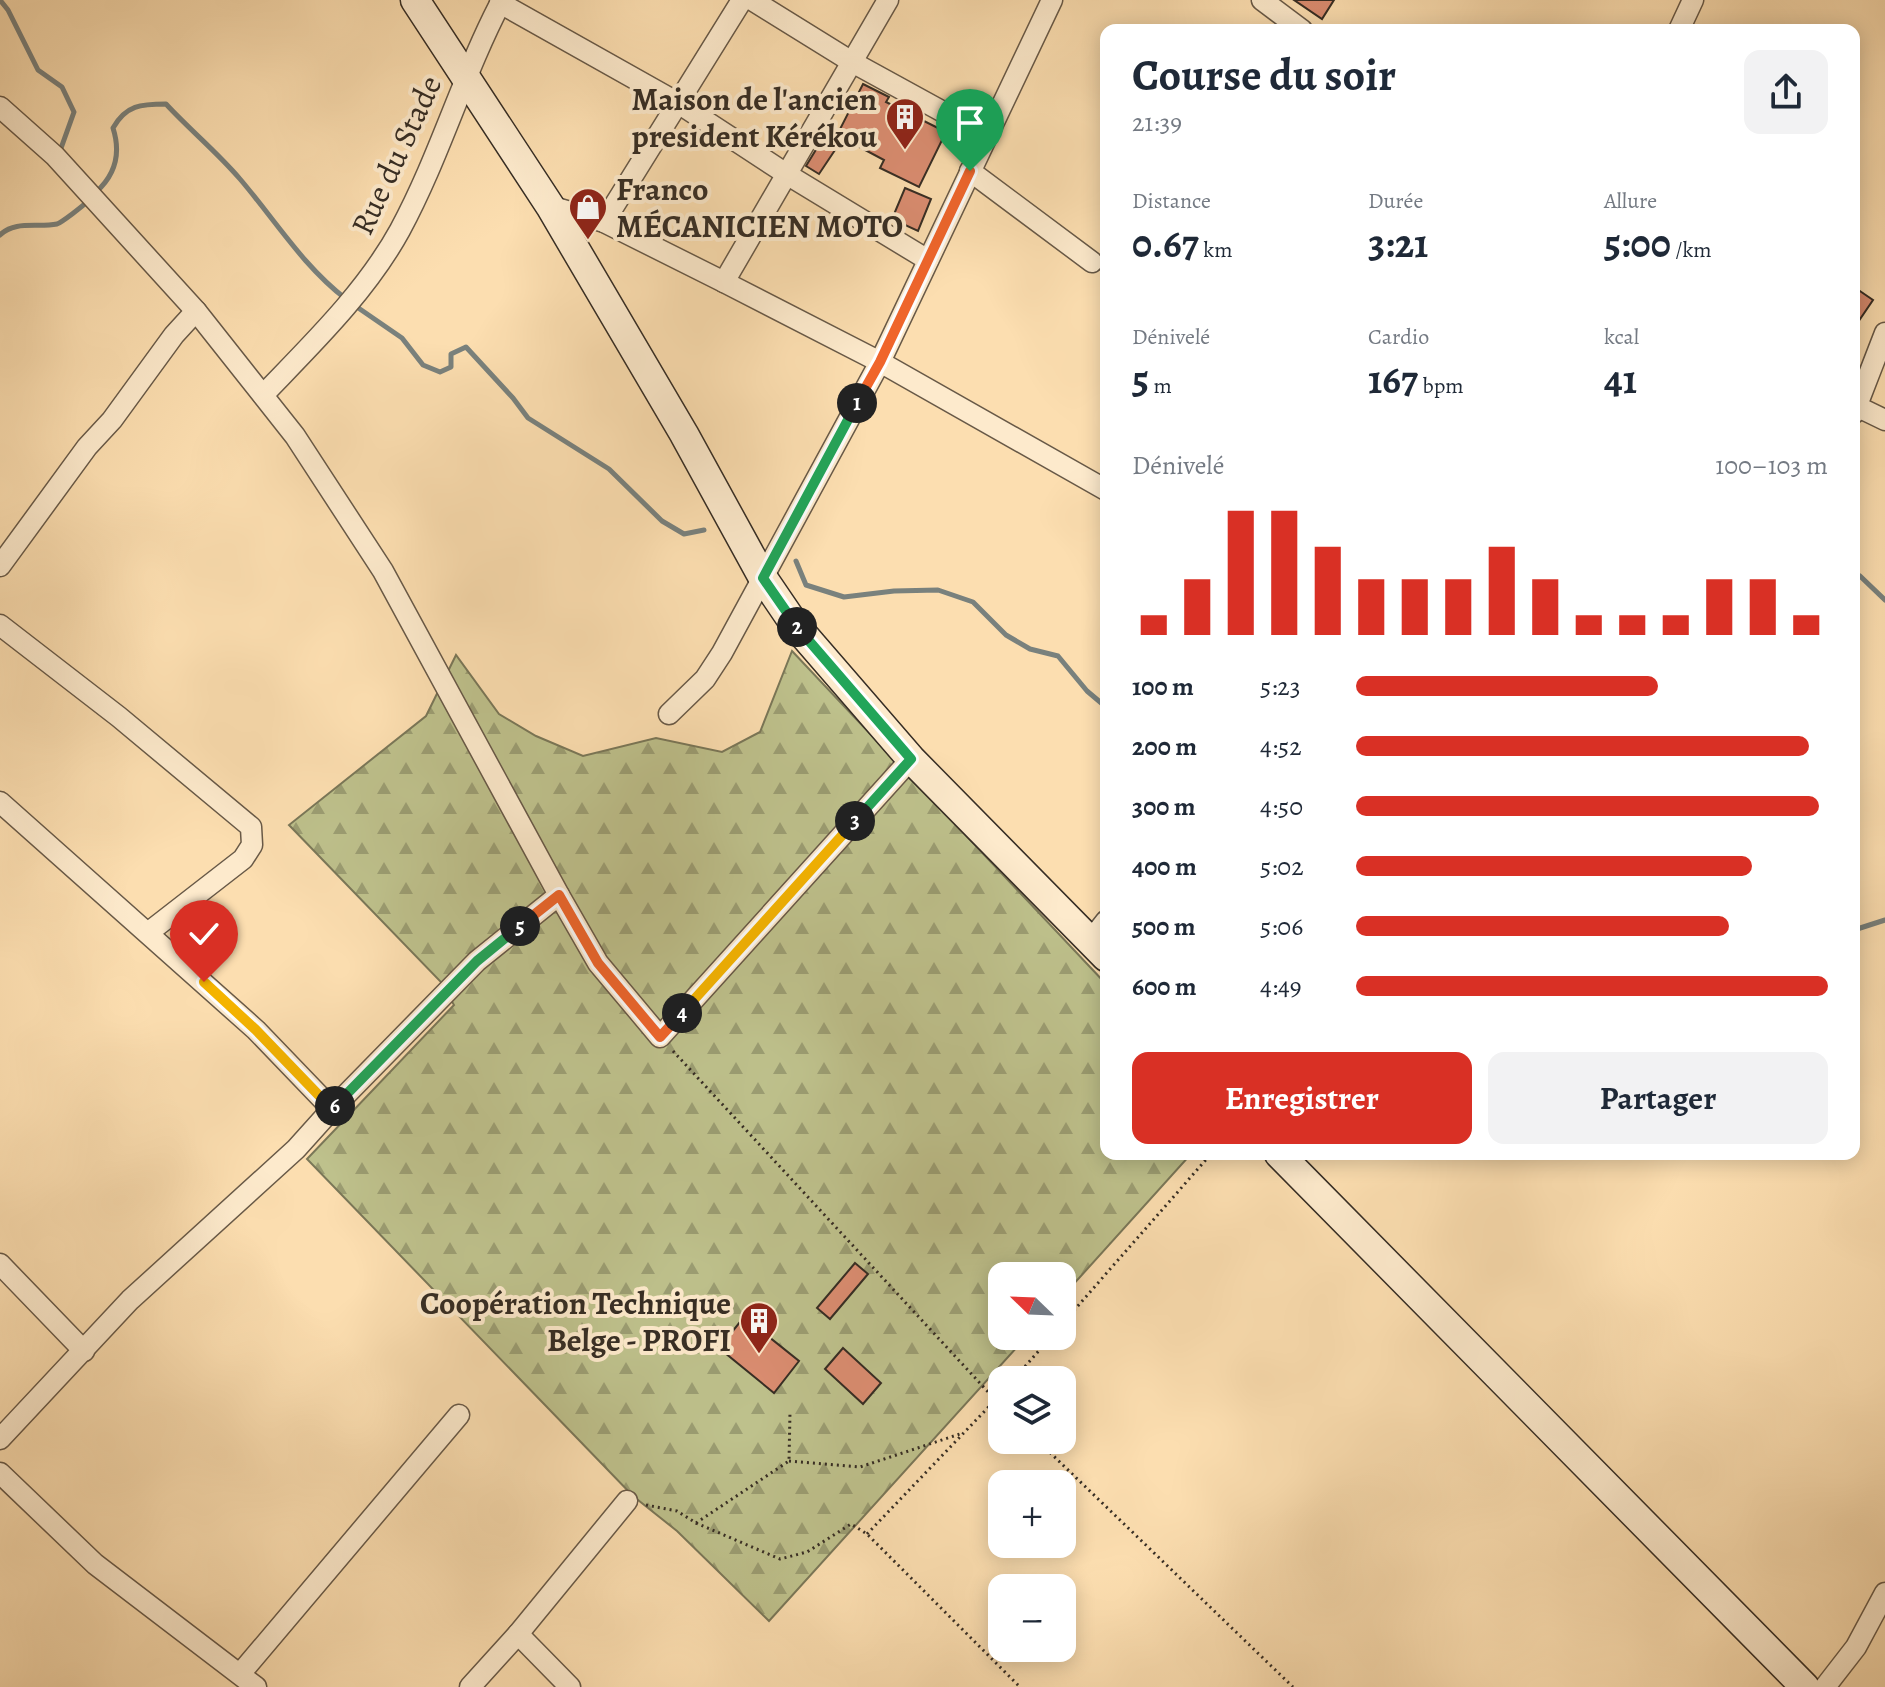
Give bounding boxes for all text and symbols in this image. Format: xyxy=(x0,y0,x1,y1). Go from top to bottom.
text: Course du soir xyxy=(1132,45,1396,105)
button: share xyxy=(1744,50,1828,134)
street label: Rue du Stade xyxy=(340,68,452,242)
place label: Maison de l'ancien president Kérékou xyxy=(631,77,878,158)
pin xyxy=(936,89,1004,171)
building icon: Maison de l'ancien president Kérékou xyxy=(884,96,926,151)
icon: arrive xyxy=(948,101,992,145)
text: 21:39 xyxy=(1132,105,1182,140)
place label: Franco MÉCANICIEN MOTO xyxy=(616,167,903,248)
shop icon: Franco MÉCANICIEN MOTO xyxy=(567,186,609,241)
text: Distance xyxy=(1132,186,1211,216)
text: Durée xyxy=(1368,186,1423,216)
text: Allure xyxy=(1604,186,1657,216)
text: 0.67 xyxy=(1132,216,1199,271)
text: 3:21 xyxy=(1368,216,1428,271)
text: 5:00 xyxy=(1604,216,1671,271)
text: km xyxy=(1199,235,1233,265)
text: /km xyxy=(1671,235,1712,265)
text: Dénivelé xyxy=(1132,322,1210,352)
text: Cardio xyxy=(1368,322,1429,352)
text: kcal xyxy=(1604,322,1639,352)
text: 5 xyxy=(1132,352,1149,407)
text: 167 xyxy=(1368,352,1418,407)
text: 41 xyxy=(1604,352,1637,407)
text: m xyxy=(1149,371,1172,401)
text: bpm xyxy=(1418,371,1464,401)
pin: 1 xyxy=(837,383,877,423)
text: 1 xyxy=(853,388,861,418)
text: Dénivelé xyxy=(1132,448,1224,483)
text: 100–103 m xyxy=(1715,448,1828,483)
pin: 2 xyxy=(777,607,817,647)
text: 2 xyxy=(792,612,802,642)
text: 100 m xyxy=(1132,669,1194,704)
text: 5:23 xyxy=(1260,669,1301,704)
text: 200 m xyxy=(1132,729,1197,764)
text: 4:52 xyxy=(1260,729,1302,764)
text: 300 m xyxy=(1132,789,1196,824)
text: 4:50 xyxy=(1260,789,1303,824)
pin: 3 xyxy=(835,801,875,841)
text: 3 xyxy=(850,806,860,836)
text: 400 m xyxy=(1132,849,1197,884)
text: 5:02 xyxy=(1260,849,1304,884)
pin xyxy=(170,900,238,982)
pin: 5 xyxy=(500,906,540,946)
text: 500 m xyxy=(1132,909,1196,944)
text: 5:06 xyxy=(1260,909,1303,944)
text: 5 xyxy=(515,911,525,941)
icon: check xyxy=(182,912,226,956)
text: 600 m xyxy=(1132,969,1197,1004)
text: 4:49 xyxy=(1260,969,1302,1004)
pin: 4 xyxy=(662,993,702,1033)
text: 4 xyxy=(677,998,687,1028)
button: Enregistrer xyxy=(1132,1052,1472,1144)
button: Partager xyxy=(1488,1052,1828,1144)
pin: 6 xyxy=(315,1086,355,1126)
text: 6 xyxy=(330,1091,340,1121)
north arrow xyxy=(988,1262,1076,1350)
map controls xyxy=(988,1262,1076,1662)
place label: Coopération Technique Belge - PROFI xyxy=(420,1281,731,1362)
building icon: Coopération Technique Belge - PROFI xyxy=(738,1300,780,1355)
button: layers xyxy=(988,1366,1076,1454)
button: + xyxy=(988,1470,1076,1558)
button: − xyxy=(988,1574,1076,1662)

